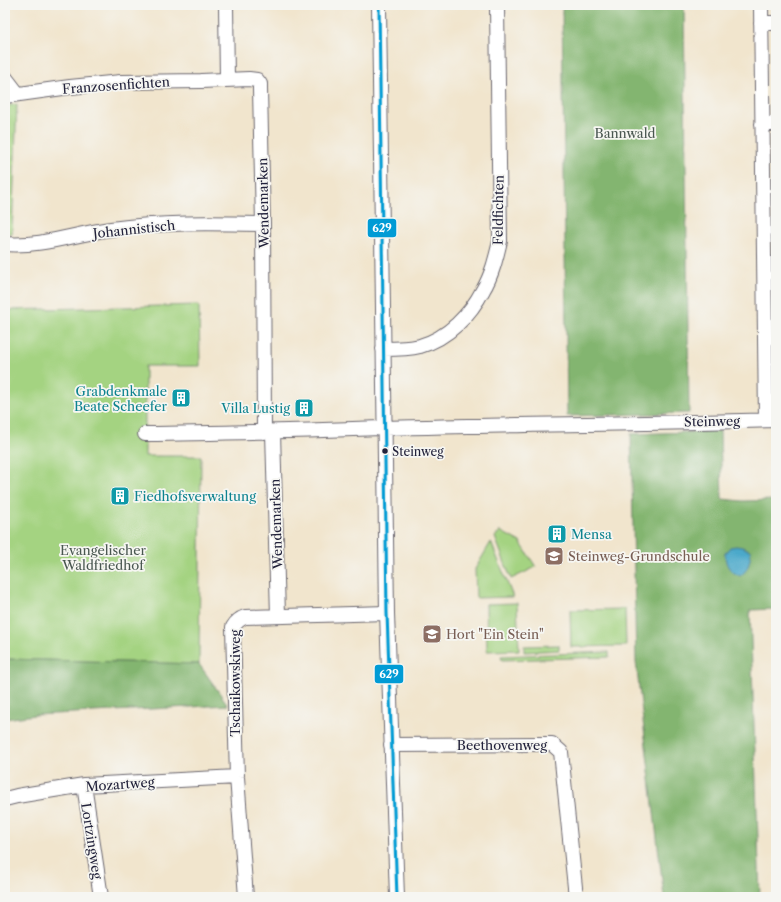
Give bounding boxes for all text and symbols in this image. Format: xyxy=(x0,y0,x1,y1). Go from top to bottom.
street label: Franzosenfichten xyxy=(62,73,170,97)
park label: Bannwald xyxy=(595,125,656,141)
street label: Wendemarken xyxy=(254,158,272,249)
street label: Feldfichten xyxy=(489,175,507,245)
street label: Johannistisch xyxy=(90,217,176,241)
line badge: 629 xyxy=(367,218,397,238)
text: 629 xyxy=(372,221,392,235)
place label: Grabdenkmale Beate Scheefer xyxy=(74,383,168,414)
building icon: Grabdenkmale Beate Scheefer xyxy=(170,387,192,409)
building icon: Villa Lustig xyxy=(293,397,315,419)
place label: Villa Lustig xyxy=(220,400,290,416)
street label: Steinweg xyxy=(684,413,740,429)
place label: Steinweg xyxy=(392,444,444,459)
marker: Steinweg xyxy=(380,446,390,456)
street label: Wendemarken xyxy=(266,478,286,571)
building icon: Fiedhofsverwaltung xyxy=(109,485,131,507)
place label: Fiedhofsverwaltung xyxy=(134,488,256,504)
building icon: Mensa xyxy=(546,523,568,545)
place label: Mensa xyxy=(571,526,612,542)
park label: Evangelischer Waldfriedhof xyxy=(60,542,146,573)
school or university icon: Steinweg-Grundschule xyxy=(543,545,565,567)
place label: Steinweg-Grundschule xyxy=(568,548,710,564)
school or university icon: Hort "Ein Stein" xyxy=(421,623,443,645)
place label: Hort "Ein Stein" xyxy=(446,626,544,642)
street label: Tschaikowskiweg xyxy=(227,629,243,736)
line badge: 629 xyxy=(374,664,404,684)
text: 629 xyxy=(379,667,399,681)
street label: Beethovenweg xyxy=(457,737,547,753)
street label: Mozartweg xyxy=(85,774,155,794)
street label: Lortzingweg xyxy=(78,802,106,880)

